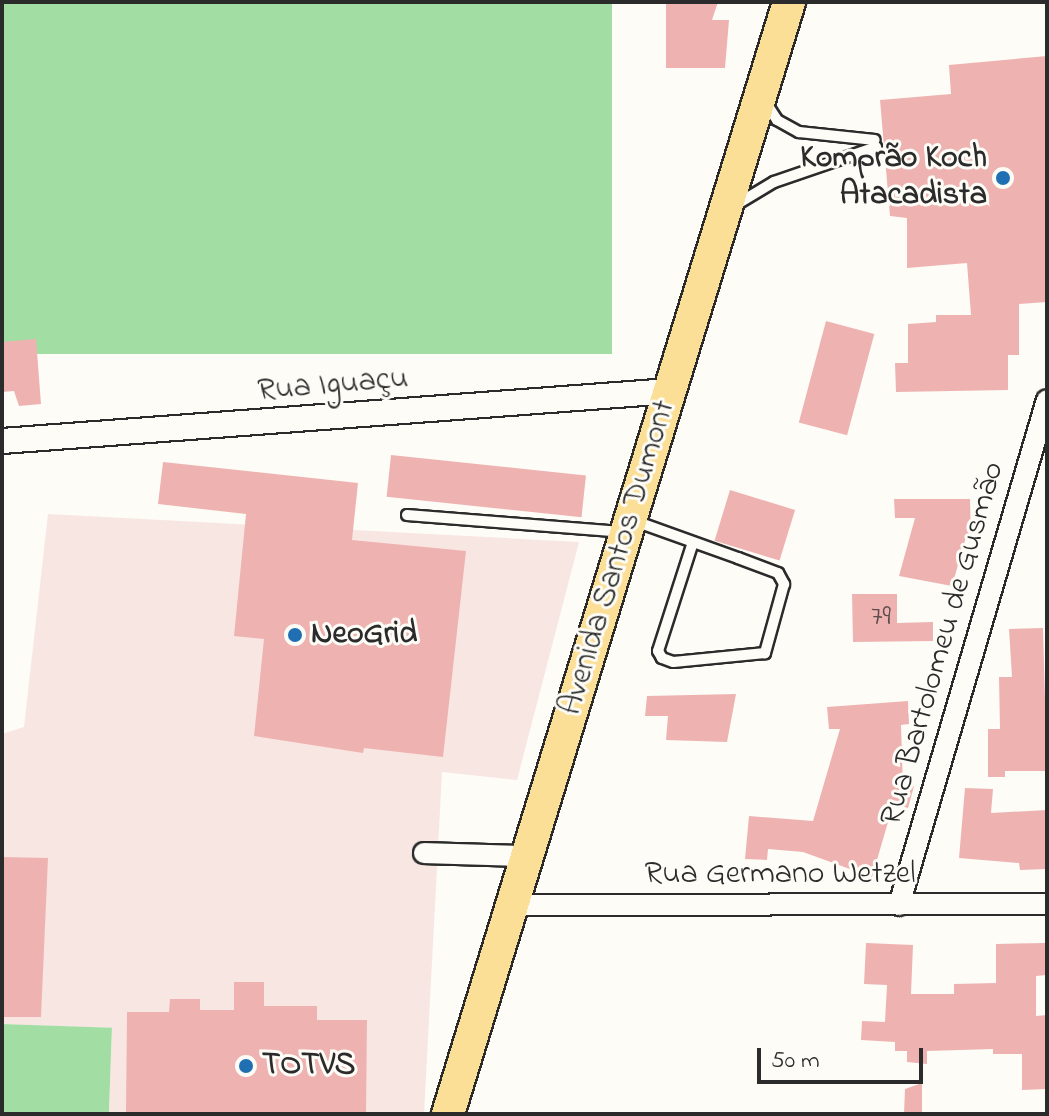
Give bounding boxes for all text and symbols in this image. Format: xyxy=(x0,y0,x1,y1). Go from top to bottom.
place label: Komprão Koch Atacadista xyxy=(800,141,987,216)
marker: Komprão Koch Atacadista xyxy=(994,169,1012,187)
street label: Rua Iguaçu xyxy=(256,360,410,412)
street label: Avenida Santos Dumont xyxy=(553,396,685,720)
street label: Rua Bartolomeu de Gusmão xyxy=(874,458,1014,830)
house number: 79 xyxy=(871,601,891,635)
place label: NeoGrid xyxy=(311,616,417,654)
marker: NeoGrid xyxy=(286,626,304,644)
street label: Rua Germano Wetzel xyxy=(644,856,916,894)
scale bar xyxy=(761,1032,927,1082)
text: 50 m xyxy=(771,1044,820,1079)
place label: TOTVS xyxy=(262,1047,355,1085)
marker: TOTVS xyxy=(237,1057,255,1075)

